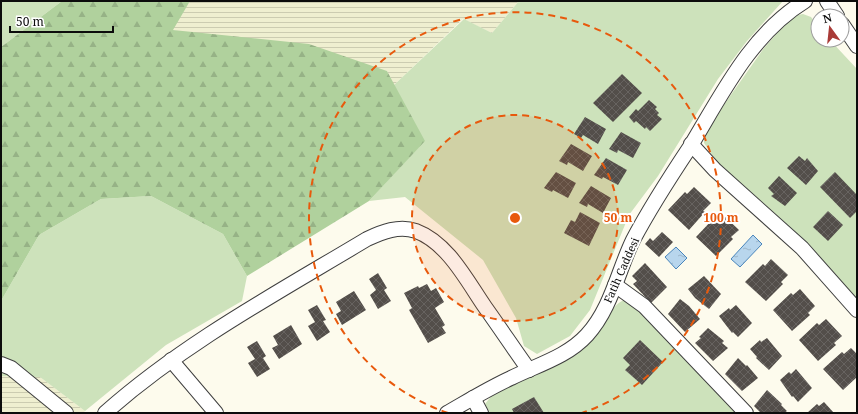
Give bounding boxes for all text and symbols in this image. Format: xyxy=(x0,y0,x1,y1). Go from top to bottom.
scale bar xyxy=(10,8,113,34)
north arrow xyxy=(810,8,850,48)
text: N xyxy=(821,9,834,26)
text: 50 m xyxy=(16,13,44,30)
text: 50 m xyxy=(604,209,632,226)
text: 100 m xyxy=(703,209,739,226)
centre of rings xyxy=(508,211,522,225)
street label: Fatih Caddesi xyxy=(600,234,642,305)

